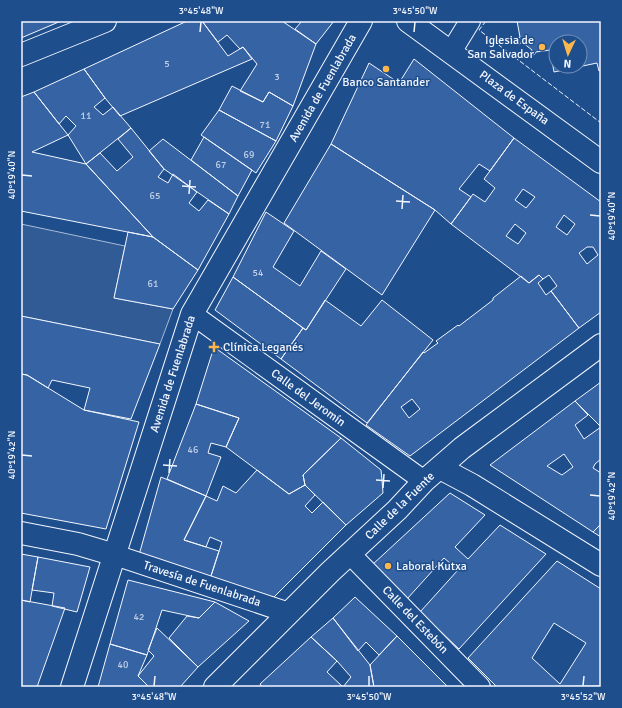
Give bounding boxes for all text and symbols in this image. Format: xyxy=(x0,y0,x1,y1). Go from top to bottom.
text: 3°45'48"W xyxy=(178,5,224,17)
text: 3°45'50"W xyxy=(392,5,438,17)
street label: Avenida de Fuenlabrada xyxy=(286,31,360,145)
place label: Iglesia de San Salvador xyxy=(467,33,535,62)
north arrow xyxy=(548,34,588,74)
marker: Iglesia de San Salvador xyxy=(537,42,547,52)
text: N xyxy=(563,57,572,70)
house number: 5 xyxy=(164,58,170,70)
marker: Banco Santander xyxy=(381,64,391,74)
street label: Plaza de España xyxy=(476,68,552,128)
house number: 3 xyxy=(274,71,280,83)
place label: Banco Santander xyxy=(342,75,430,90)
house number: 11 xyxy=(81,110,91,122)
house number: 71 xyxy=(260,119,270,131)
house number: 69 xyxy=(244,149,254,161)
text: 40°19'40"N xyxy=(6,151,18,199)
house number: 67 xyxy=(216,159,226,171)
house number: 65 xyxy=(150,190,160,202)
text: 40°19'40"N xyxy=(606,192,618,240)
house number: 54 xyxy=(253,267,264,279)
house number: 61 xyxy=(148,278,158,290)
street label: Avenida de Fuenlabrada xyxy=(147,314,199,434)
place label: Clínica Leganés xyxy=(223,340,303,355)
marker: Clínica Leganés xyxy=(208,341,220,353)
street label: Calle del Jeromín xyxy=(268,366,348,430)
text: 40°19'42"N xyxy=(6,431,18,479)
house number: 46 xyxy=(188,444,198,456)
street label: Calle de la Fuente xyxy=(362,469,438,543)
text: 40°19'42"N xyxy=(606,472,618,520)
street label: Travesía de Fuenlabrada xyxy=(141,558,263,610)
place label: Laboral Kutxa xyxy=(396,559,467,574)
marker: Laboral Kutxa xyxy=(383,561,393,571)
street label: Calle del Estebón xyxy=(379,583,451,657)
house number: 42 xyxy=(134,611,144,623)
house number: 40 xyxy=(118,659,128,671)
text: 3°45'48"W xyxy=(131,691,177,703)
text: 3°45'50"W xyxy=(346,691,392,703)
text: 3°45'52"W xyxy=(560,691,606,703)

